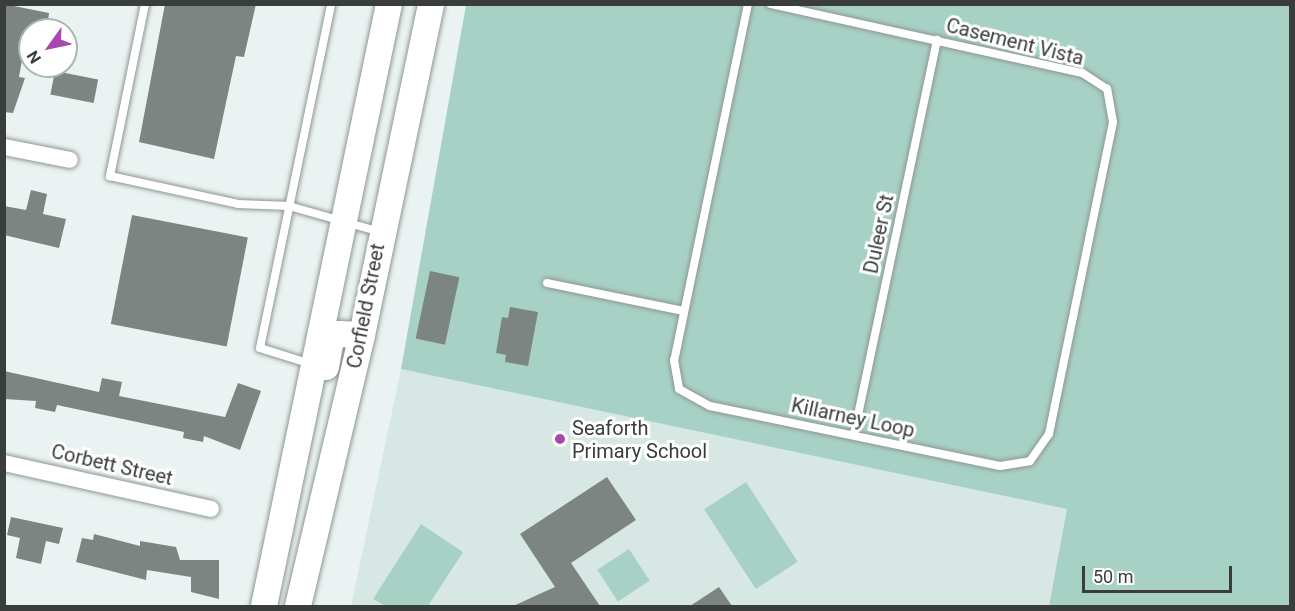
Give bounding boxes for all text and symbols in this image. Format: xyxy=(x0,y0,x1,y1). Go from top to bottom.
street label: Casement Vista xyxy=(944,13,1086,71)
north arrow xyxy=(18,18,78,78)
text: N xyxy=(23,47,45,67)
street label: Duleer St xyxy=(859,192,899,276)
street label: Corfield Street xyxy=(342,241,390,371)
street label: Killarney Loop xyxy=(789,393,917,443)
place label: Seaforth Primary School xyxy=(572,416,707,463)
marker: Seaforth Primary School xyxy=(553,432,567,446)
street label: Corbett Street xyxy=(49,439,175,491)
scale bar xyxy=(1085,554,1235,592)
text: 50 m xyxy=(1093,566,1133,587)

